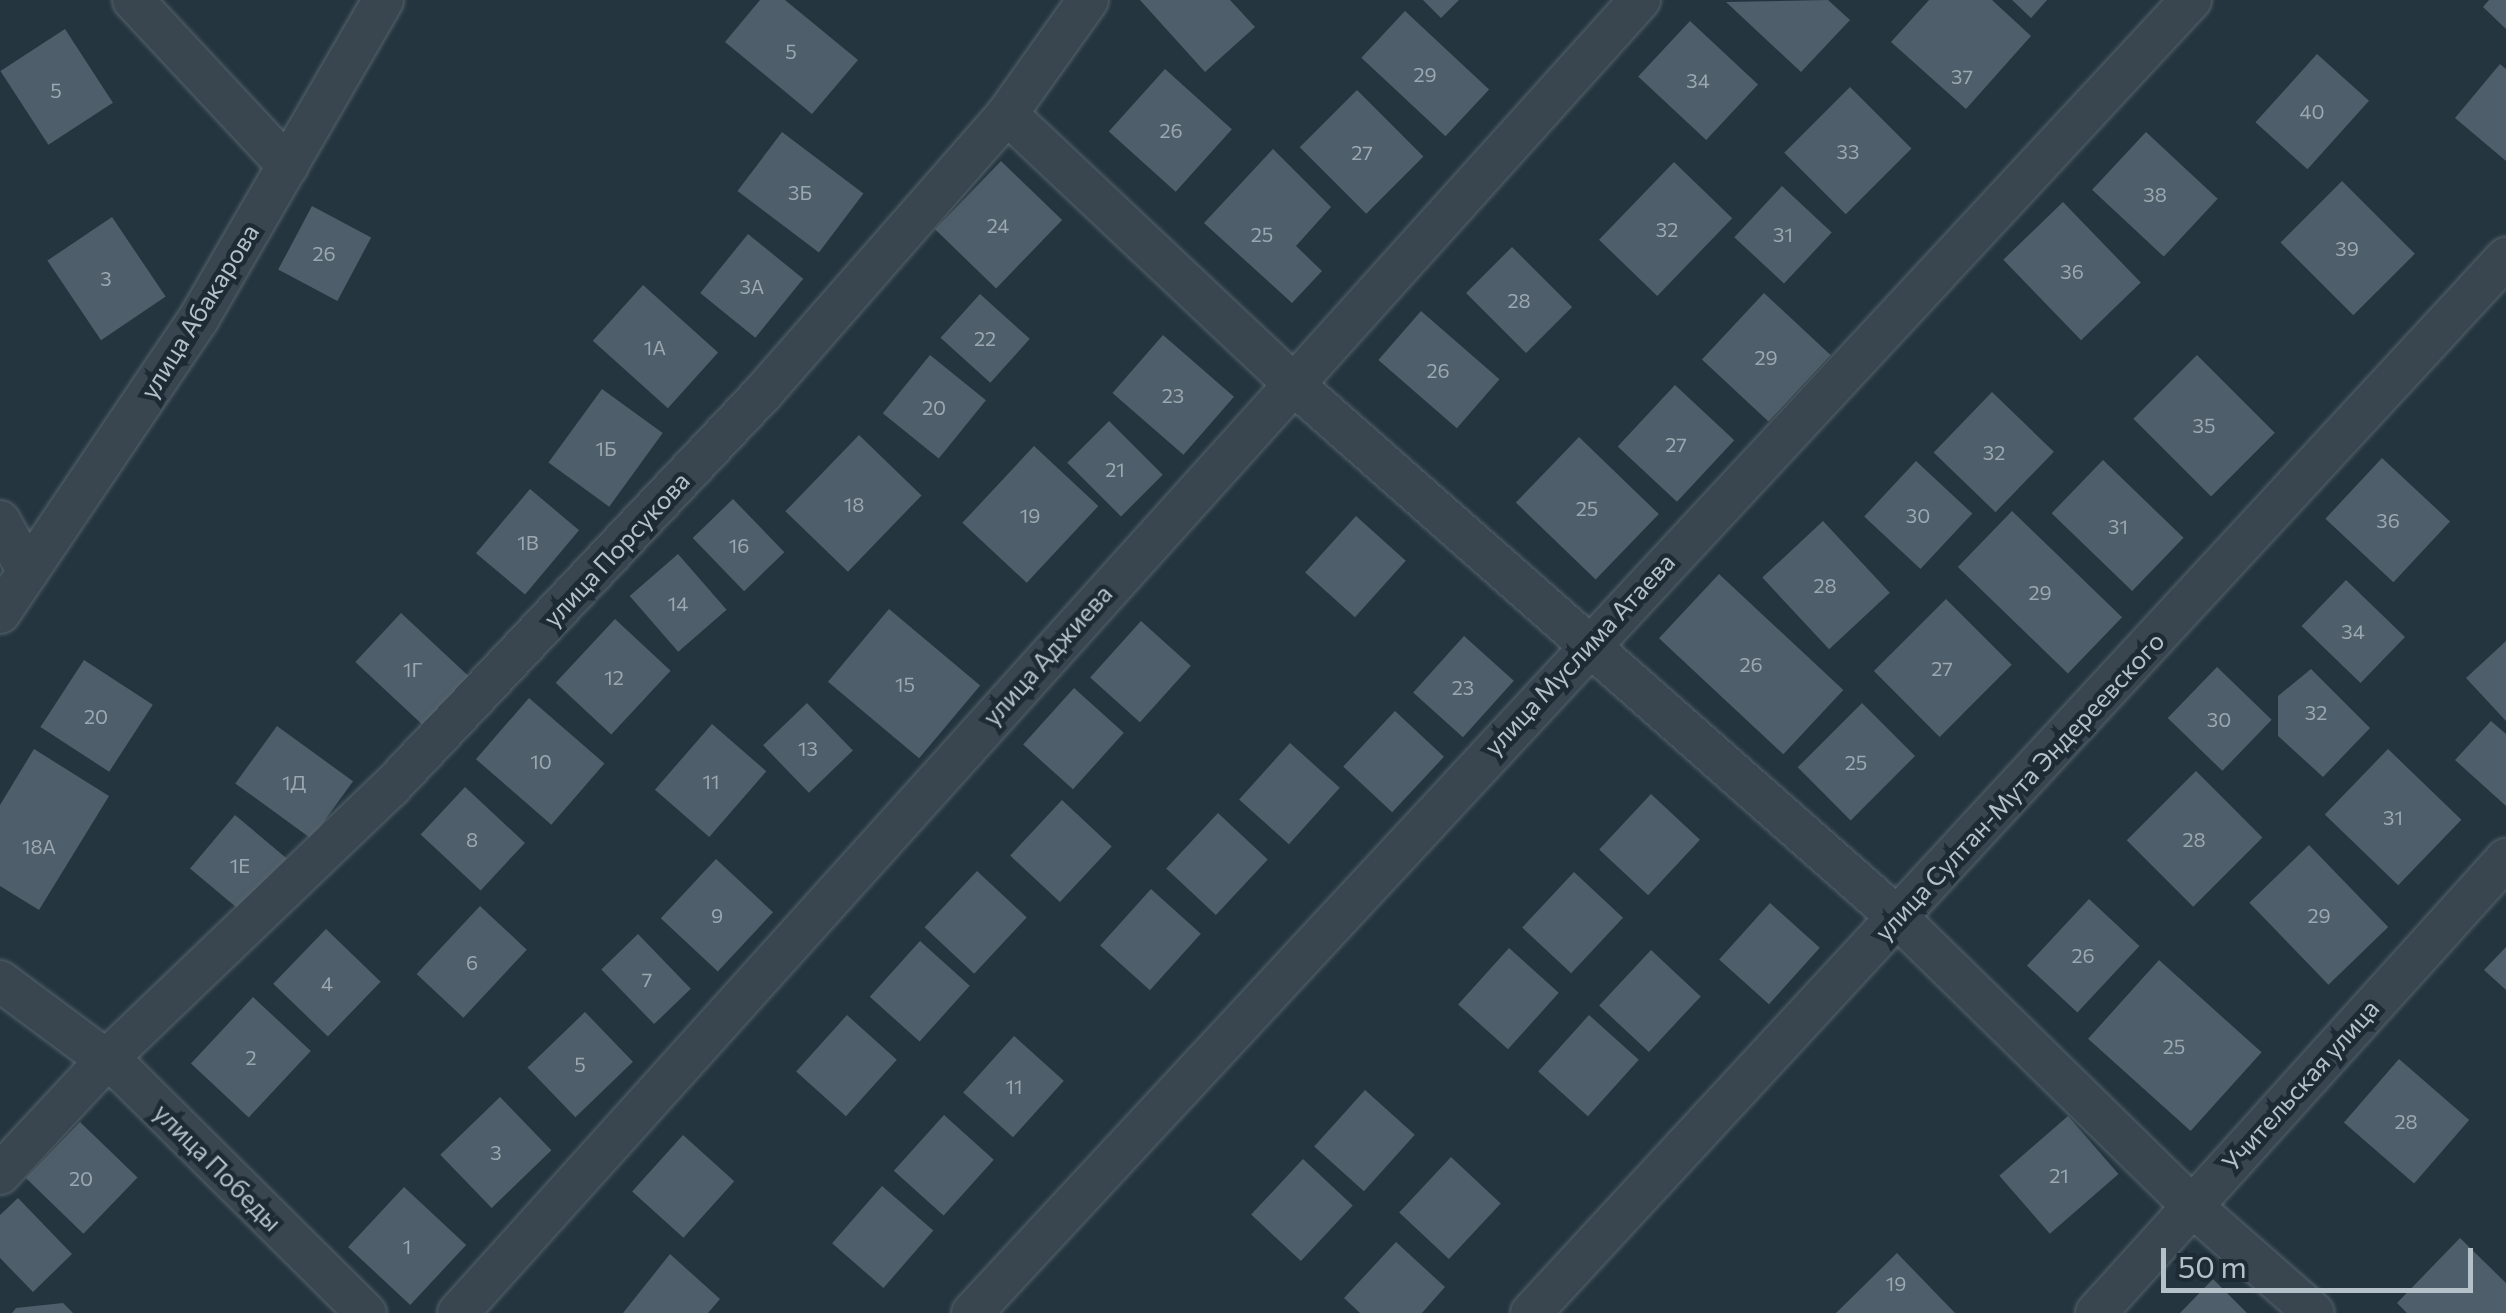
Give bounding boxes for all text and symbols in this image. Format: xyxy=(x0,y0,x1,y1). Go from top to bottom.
house number: 5 xyxy=(785,39,797,63)
house number: 29 xyxy=(1413,62,1437,86)
house number: 37 xyxy=(1951,64,1973,88)
house number: 34 xyxy=(1686,68,1710,92)
house number: 5 xyxy=(50,78,62,102)
house number: 40 xyxy=(2299,99,2325,123)
house number: 26 xyxy=(1159,118,1183,142)
house number: 33 xyxy=(1837,139,1859,163)
house number: 27 xyxy=(1351,140,1373,164)
house number: 3Б xyxy=(788,180,812,204)
house number: 38 xyxy=(2143,182,2167,206)
house number: 24 xyxy=(987,213,1009,237)
house number: 32 xyxy=(1656,217,1678,241)
street label: улица Абакарова xyxy=(133,218,265,404)
house number: 25 xyxy=(1251,222,1273,246)
house number: 31 xyxy=(1773,222,1793,246)
house number: 39 xyxy=(2335,236,2359,260)
house number: 26 xyxy=(312,241,336,265)
house number: 36 xyxy=(2060,259,2084,283)
house number: 3 xyxy=(100,266,112,290)
house number: 3А xyxy=(740,274,764,298)
house number: 28 xyxy=(1507,288,1531,312)
house number: 22 xyxy=(974,326,996,350)
house number: 1А xyxy=(644,335,666,359)
house number: 29 xyxy=(1754,345,1778,369)
house number: 26 xyxy=(1426,358,1450,382)
house number: 23 xyxy=(1162,383,1184,407)
house number: 20 xyxy=(922,395,946,419)
house number: 35 xyxy=(2193,413,2215,437)
house number: 27 xyxy=(1665,432,1687,456)
house number: 1Б xyxy=(595,436,617,460)
house number: 32 xyxy=(1983,440,2005,464)
house number: 21 xyxy=(1105,457,1125,481)
street label: улица Порсукова xyxy=(537,465,695,633)
house number: 18 xyxy=(844,492,864,516)
house number: 25 xyxy=(1576,496,1598,520)
house number: 19 xyxy=(1020,503,1040,527)
house number: 30 xyxy=(1906,503,1930,527)
house number: 36 xyxy=(2376,508,2400,532)
house number: 31 xyxy=(2108,514,2128,538)
house number: 1В xyxy=(517,530,539,554)
house number: 16 xyxy=(729,533,749,557)
street label: улица Муслима Атаева xyxy=(1477,547,1681,761)
house number: 28 xyxy=(1813,573,1837,597)
street label: улица Аджиева xyxy=(976,579,1118,731)
house number: 29 xyxy=(2028,580,2052,604)
house number: 14 xyxy=(668,591,688,615)
house number: 34 xyxy=(2341,619,2365,643)
street label: улица Султан-Мута Эндереевского xyxy=(1868,626,2170,946)
house number: 26 xyxy=(1739,652,1763,676)
house number: 27 xyxy=(1931,656,1953,680)
house number: 1Г xyxy=(403,657,423,681)
house number: 12 xyxy=(604,665,624,689)
house number: 15 xyxy=(895,672,915,696)
house number: 23 xyxy=(1452,675,1474,699)
house number: 32 xyxy=(2305,700,2327,724)
house number: 20 xyxy=(84,704,108,728)
house number: 30 xyxy=(2207,707,2231,731)
house number: 13 xyxy=(798,736,818,760)
house number: 10 xyxy=(530,749,552,773)
house number: 25 xyxy=(1845,750,1867,774)
house number: 11 xyxy=(702,769,720,793)
house number: 1Д xyxy=(282,770,306,794)
house number: 31 xyxy=(2383,805,2403,829)
house number: 8 xyxy=(466,827,478,851)
house number: 28 xyxy=(2182,827,2206,851)
house number: 18А xyxy=(22,834,56,858)
house number: 1Е xyxy=(230,853,250,877)
house number: 9 xyxy=(711,903,723,927)
house number: 29 xyxy=(2307,903,2331,927)
house number: 26 xyxy=(2071,943,2095,967)
house number: 6 xyxy=(466,950,478,974)
house number: 7 xyxy=(642,967,652,991)
house number: 4 xyxy=(321,971,333,995)
street label: Учительская улица xyxy=(2215,993,2385,1177)
house number: 25 xyxy=(2163,1034,2185,1058)
house number: 2 xyxy=(245,1045,257,1069)
house number: 5 xyxy=(574,1052,586,1076)
house number: 11 xyxy=(1005,1074,1023,1098)
street label: улица Победы xyxy=(148,1097,288,1237)
house number: 28 xyxy=(2394,1109,2418,1133)
house number: 3 xyxy=(490,1140,502,1164)
house number: 21 xyxy=(2049,1163,2069,1187)
house number: 20 xyxy=(69,1166,93,1190)
scale bar xyxy=(2166,1228,2478,1290)
house number: 1 xyxy=(403,1234,411,1258)
text: 50 m xyxy=(2178,1247,2247,1284)
house number: 19 xyxy=(1886,1271,1906,1295)

